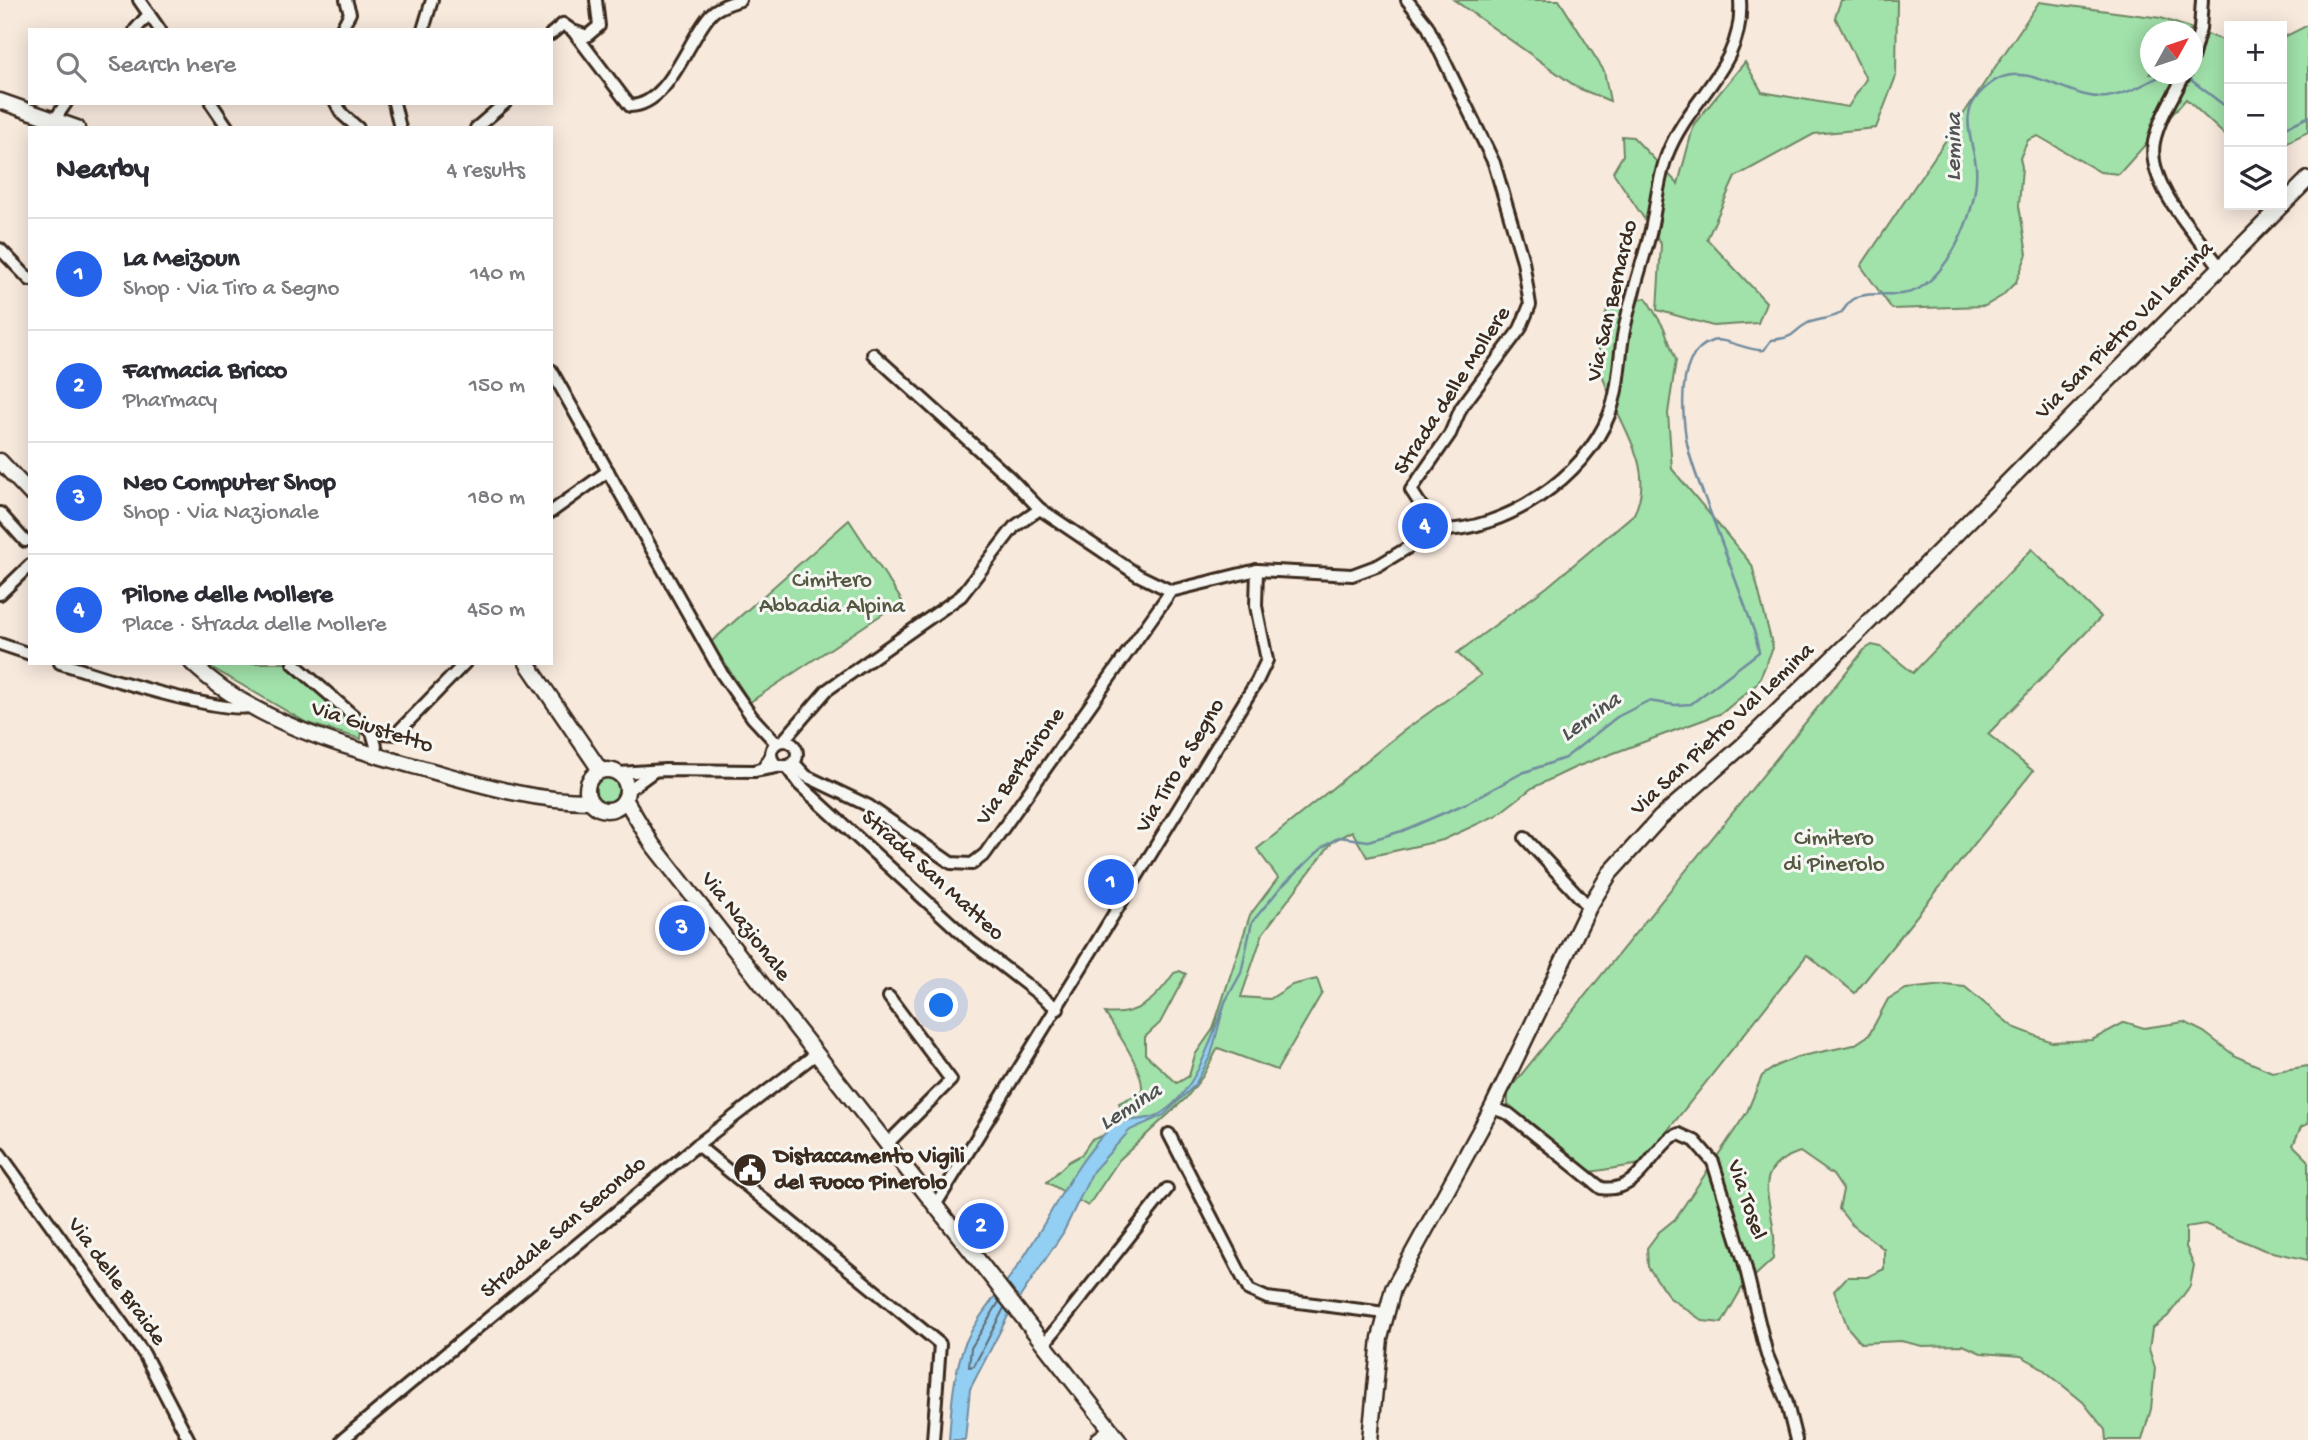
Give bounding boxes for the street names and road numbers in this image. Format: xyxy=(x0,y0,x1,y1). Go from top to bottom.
street label: Via San Bernardo xyxy=(1581,218,1645,385)
street label: Via San Pietro Val Lemina xyxy=(2029,235,2221,427)
street label: Strada delle Mollere xyxy=(1388,301,1518,480)
street label: Via San Pietro Val Lemina xyxy=(1625,637,1821,823)
street label: Via Tiro a Segno xyxy=(1130,694,1232,839)
street label: Via Giustetto xyxy=(307,695,436,760)
street label: Via Bertairone xyxy=(970,702,1072,832)
street label: Strada San Matteo xyxy=(855,804,1009,948)
street label: Via Nazionale xyxy=(693,866,797,988)
street label: Stradale San Secondo xyxy=(476,1151,652,1305)
street label: Via Tosel xyxy=(1720,1156,1772,1243)
street label: Via delle Braide xyxy=(60,1212,172,1352)

